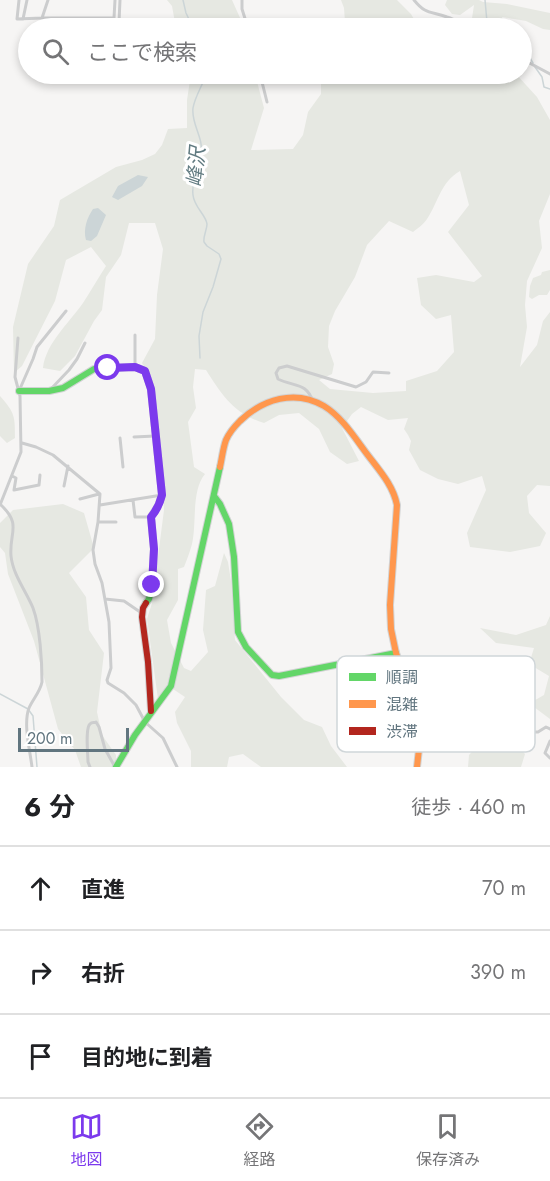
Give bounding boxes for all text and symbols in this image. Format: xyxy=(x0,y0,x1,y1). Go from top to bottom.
search box xyxy=(18,18,532,84)
icon: search xyxy=(39,35,72,68)
text: ここで検索 xyxy=(87,36,197,68)
water label: 峰沢 xyxy=(180,143,213,188)
route start xyxy=(94,354,120,380)
route end xyxy=(138,571,164,597)
legend xyxy=(337,656,535,752)
text: 順調 xyxy=(386,666,418,689)
text: 混雑 xyxy=(386,693,418,716)
text: 渋滞 xyxy=(386,720,418,743)
scale bar xyxy=(18,725,129,752)
text: 200 m xyxy=(27,727,73,750)
text: 6 分 xyxy=(24,788,75,826)
text: 徒歩 · 460 m xyxy=(411,793,526,822)
icon: ahead xyxy=(24,872,57,905)
text: 直進 xyxy=(81,873,125,905)
text: 70 m xyxy=(482,874,526,903)
icon: right xyxy=(24,956,57,989)
text: 右折 xyxy=(81,957,125,989)
text: 390 m xyxy=(470,958,526,987)
icon: arrive xyxy=(24,1040,57,1073)
text: 目的地に到着 xyxy=(81,1041,213,1073)
tab: 地図 xyxy=(70,1110,103,1171)
tab: 経路 xyxy=(243,1110,276,1171)
tab: 保存済み xyxy=(416,1110,480,1171)

